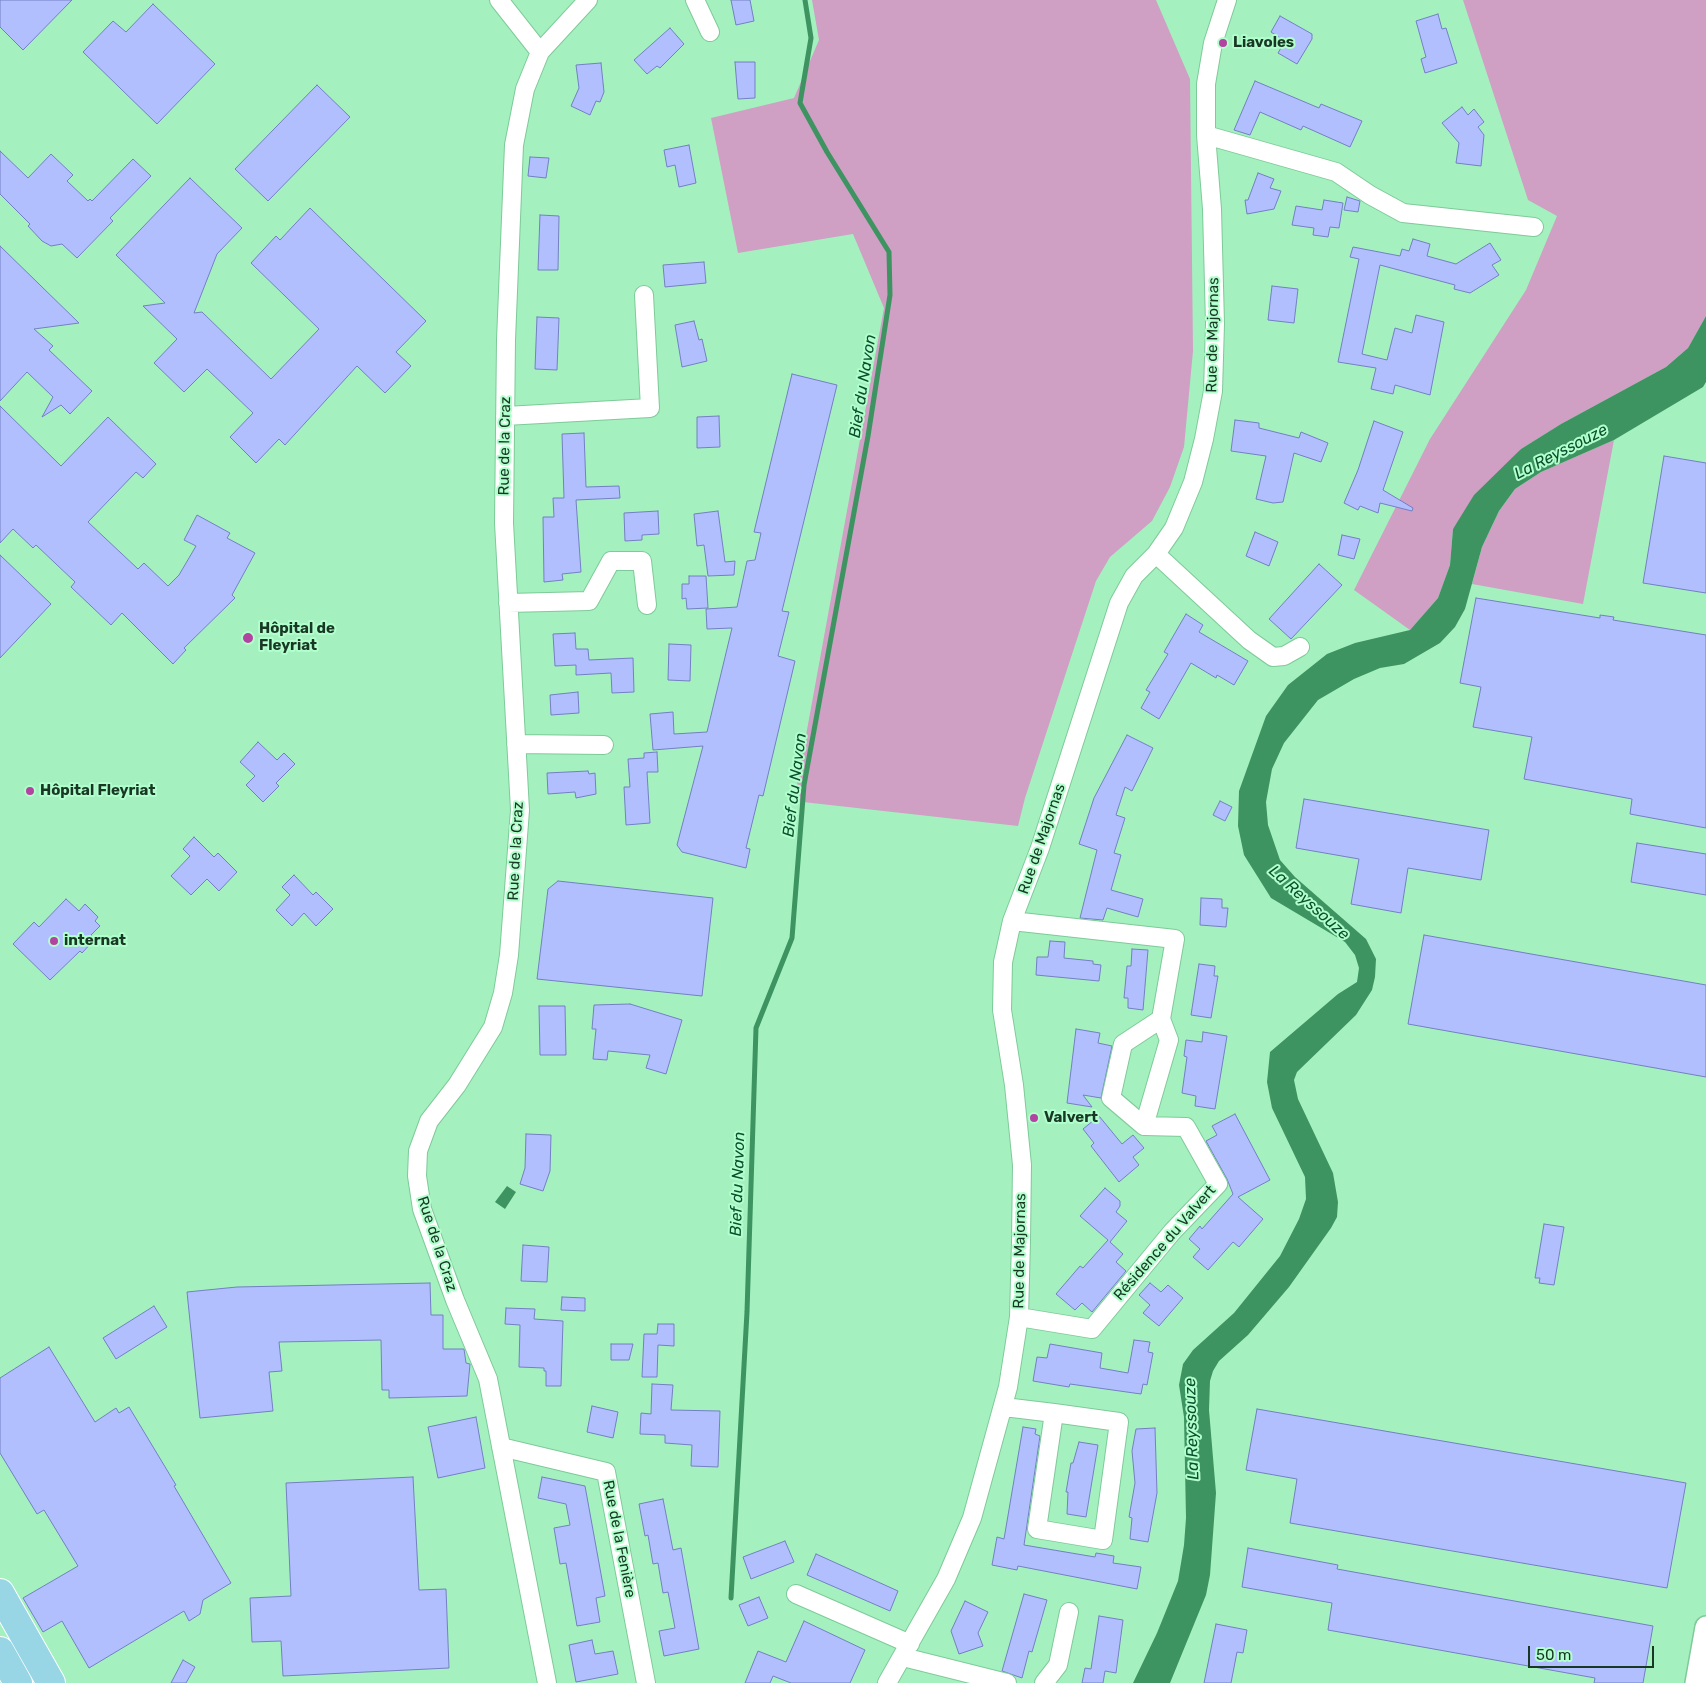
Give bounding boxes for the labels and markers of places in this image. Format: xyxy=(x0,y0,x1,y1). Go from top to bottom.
place label: Liavoles xyxy=(1233,34,1294,52)
marker: Liavoles xyxy=(1217,37,1229,49)
place label: Hôpital de Fleyriat xyxy=(259,620,335,655)
marker: Hôpital de Fleyriat xyxy=(241,631,255,645)
place label: Hôpital Fleyriat xyxy=(40,782,155,800)
marker: Hôpital Fleyriat xyxy=(24,785,36,797)
place label: internat xyxy=(64,932,126,950)
marker: internat xyxy=(48,935,60,947)
place label: Valvert xyxy=(1044,1109,1098,1127)
marker: Valvert xyxy=(1028,1112,1040,1124)

